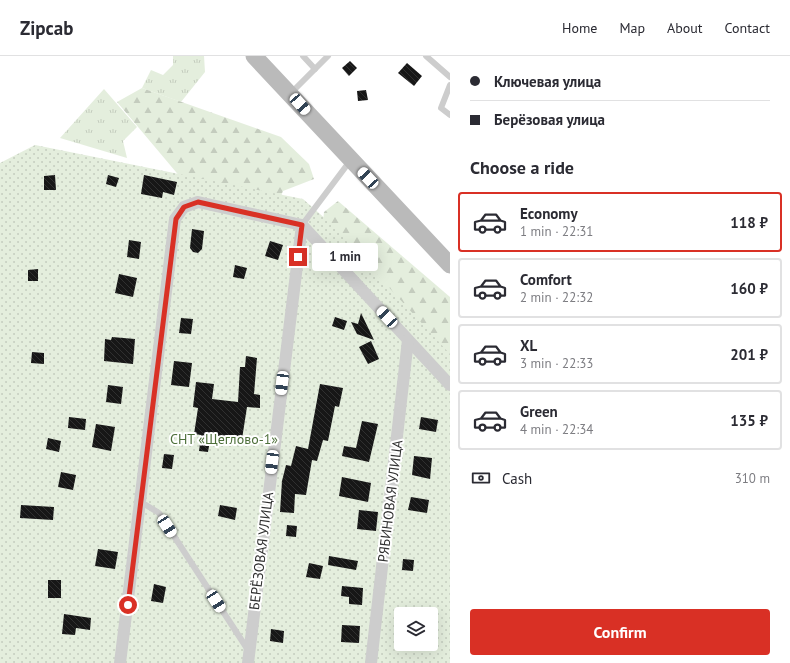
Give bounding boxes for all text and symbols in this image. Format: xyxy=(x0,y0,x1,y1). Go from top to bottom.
text: Zipcab xyxy=(20,16,73,40)
text: Home xyxy=(562,19,597,37)
text: Map xyxy=(619,19,645,37)
text: About xyxy=(667,19,703,37)
text: Contact xyxy=(725,19,770,37)
text: Ключевая улица xyxy=(494,72,601,91)
car xyxy=(288,91,312,117)
text: Берёзовая улица xyxy=(494,110,605,129)
text: Choose a ride xyxy=(470,156,574,179)
car xyxy=(355,165,381,191)
icon: car xyxy=(472,204,508,240)
text: Economy xyxy=(520,204,578,223)
text: 118 ₽ xyxy=(730,213,768,232)
text: 1 min · 22:31 xyxy=(520,223,593,240)
callout: 1 min xyxy=(312,243,378,271)
route end xyxy=(289,248,307,266)
text: 1 min xyxy=(329,248,361,265)
icon: car xyxy=(472,270,508,306)
text: Comfort xyxy=(520,270,572,289)
text: 160 ₽ xyxy=(730,279,768,298)
text: 2 min · 22:32 xyxy=(520,289,593,306)
car xyxy=(374,304,400,330)
icon: car xyxy=(472,336,508,372)
text: XL xyxy=(520,336,537,355)
text: 201 ₽ xyxy=(730,345,768,364)
text: 3 min · 22:33 xyxy=(520,355,593,372)
car xyxy=(275,370,289,396)
icon: car xyxy=(472,402,508,438)
text: Green xyxy=(520,402,558,421)
text: 135 ₽ xyxy=(730,411,768,430)
text: 4 min · 22:34 xyxy=(520,421,593,438)
park label: СНТ «Щеглово-1» xyxy=(170,430,278,448)
street label: РЯБИНОВАЯ УЛИЦА xyxy=(374,438,407,563)
car xyxy=(265,449,279,475)
icon: cash xyxy=(470,467,492,489)
text: Cash xyxy=(502,469,532,488)
text: 310 m xyxy=(735,470,770,487)
street label: БЕРЁЗОВАЯ УЛИЦА xyxy=(245,490,277,611)
car xyxy=(155,513,179,539)
car xyxy=(204,588,228,614)
route start xyxy=(119,596,137,614)
map controls xyxy=(394,607,438,651)
button: layers xyxy=(394,607,438,651)
button: Confirm xyxy=(470,609,770,655)

